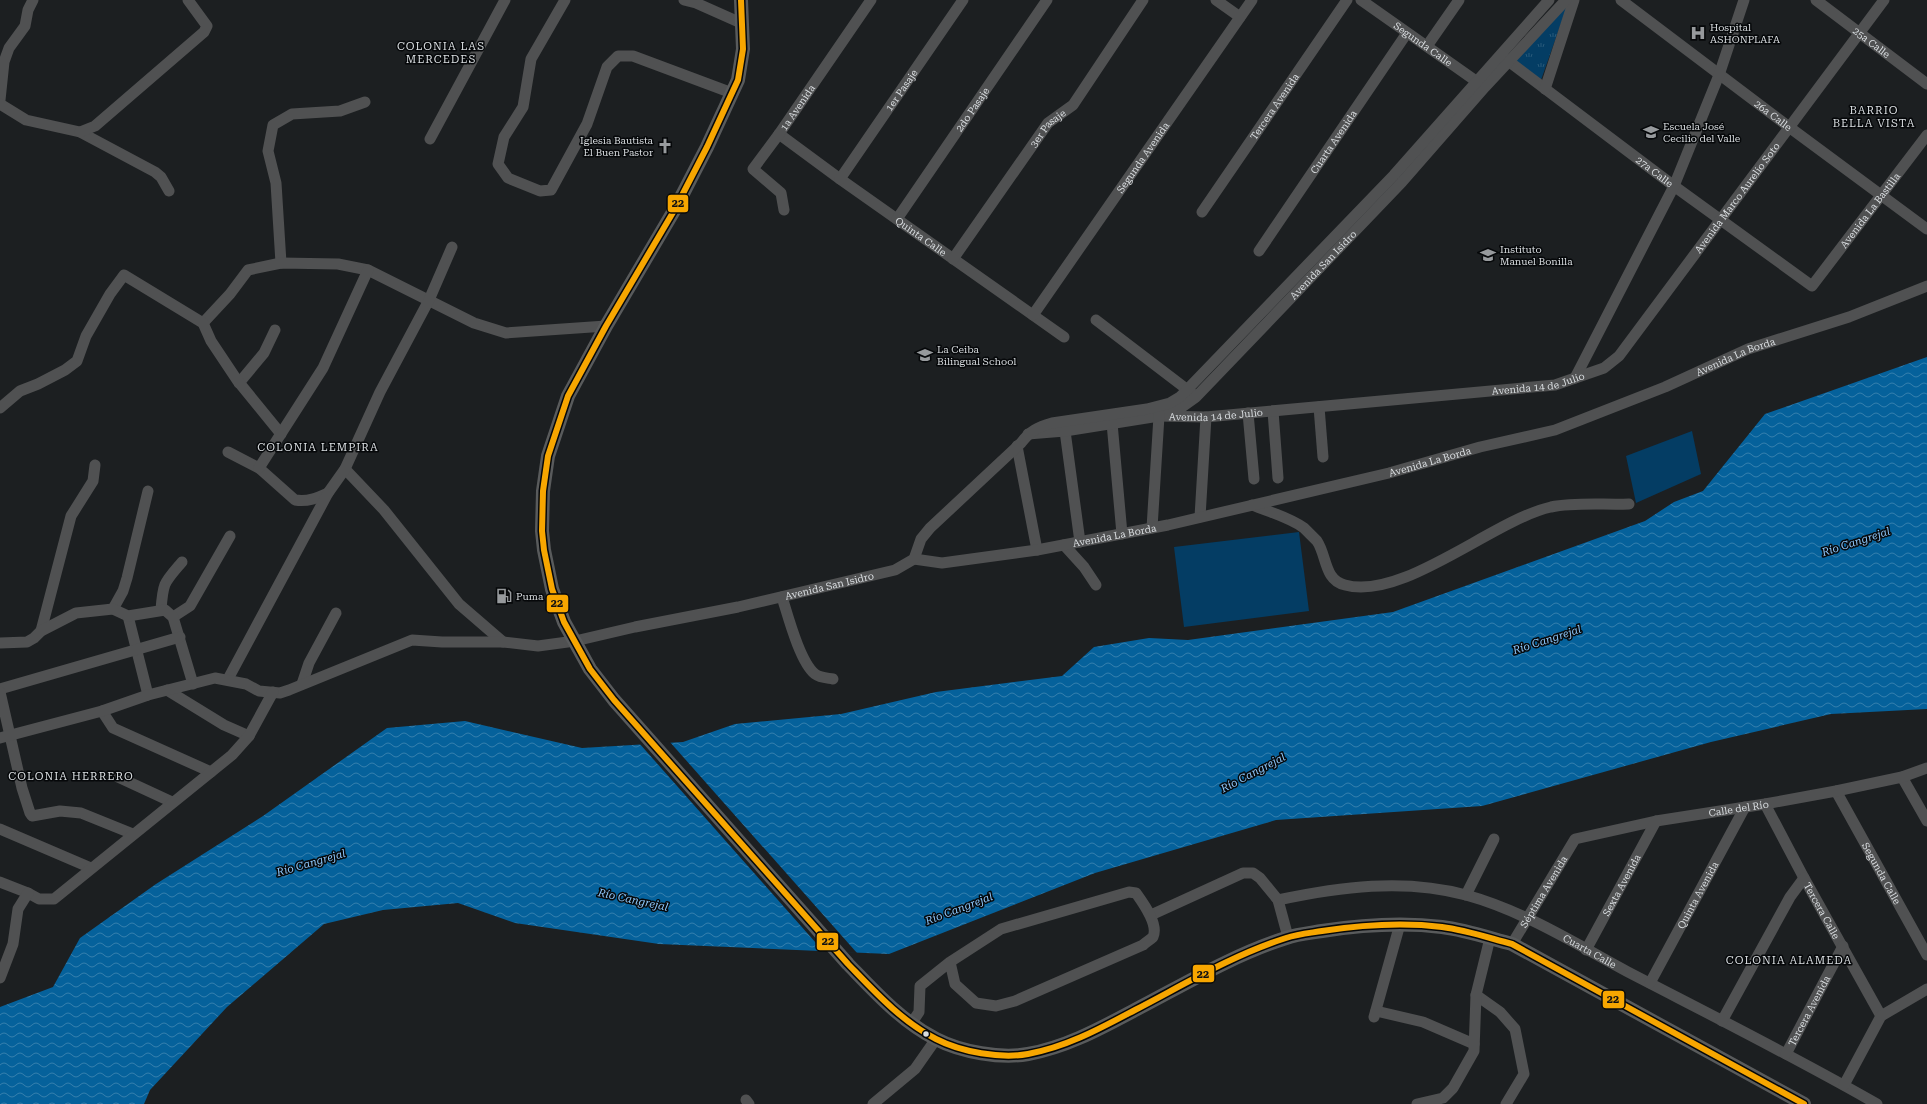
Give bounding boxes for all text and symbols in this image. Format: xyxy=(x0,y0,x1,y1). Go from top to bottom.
street label: Segunda Calle xyxy=(1392,19,1455,68)
place label: Hospital ASHONPLAFA xyxy=(1710,22,1780,45)
hospital icon: Hospital ASHONPLAFA xyxy=(1689,24,1707,42)
street label: 25a Calle xyxy=(1851,25,1893,60)
district label: COLONIA LAS MERCEDES xyxy=(397,40,485,66)
street label: 1er Pasaje xyxy=(883,67,920,113)
street label: Tercera Avenida xyxy=(1248,71,1301,142)
street label: 1a Avenida xyxy=(778,82,817,132)
street label: 2do Pasaje xyxy=(953,85,991,133)
street label: 26a Calle xyxy=(1753,98,1794,133)
district label: BARRIO BELLA VISTA xyxy=(1833,104,1915,130)
street label: 3er Pasaje xyxy=(1028,107,1068,149)
street label: Cuarta Avenida xyxy=(1308,108,1359,176)
street label: Segunda Avenida xyxy=(1114,119,1171,195)
place label: Escuela José Cecilio del Valle xyxy=(1663,121,1741,144)
school or university icon: Escuela José Cecilio del Valle xyxy=(1642,123,1660,141)
place label: Iglesia Bautista El Buen Pastor xyxy=(580,135,654,158)
church icon: Iglesia Bautista El Buen Pastor xyxy=(656,137,674,155)
street label: Avenida Marco Aurelio Soto xyxy=(1692,140,1782,255)
street label: 27a Calle xyxy=(1634,154,1676,189)
street label: Avenida La Bastilla xyxy=(1838,170,1902,250)
line badge: 22 xyxy=(667,194,689,213)
text: 22 xyxy=(672,197,684,210)
street label: Quinta Calle xyxy=(893,214,949,258)
street label: Avenida San Isidro xyxy=(1287,228,1358,301)
place label: Instituto Manuel Bonilla xyxy=(1500,244,1573,267)
school or university icon: Instituto Manuel Bonilla xyxy=(1479,246,1497,264)
street label: Avenida La Borda xyxy=(1694,335,1777,378)
place label: La Ceiba Bilingual School xyxy=(937,344,1016,367)
school or university icon: La Ceiba Bilingual School xyxy=(916,346,934,364)
street label: Avenida 14 de Julio xyxy=(1491,370,1586,396)
street label: Avenida 14 de Julio xyxy=(1169,406,1263,423)
district label: COLONIA LEMPIRA xyxy=(257,441,379,454)
street label: Avenida La Borda xyxy=(1388,444,1473,478)
street label: Avenida La Borda xyxy=(1072,522,1158,549)
water label: Río Cangrejal xyxy=(1819,525,1892,560)
street label: Avenida San Isidro xyxy=(784,570,875,601)
fuel station icon: Puma xyxy=(495,587,513,605)
place label: Puma xyxy=(516,591,544,602)
line badge: 22 xyxy=(546,594,569,613)
text: 22 xyxy=(551,597,563,610)
water label: Río Cangrejal xyxy=(1510,623,1583,658)
water label: Río Cangrejal xyxy=(1218,751,1288,796)
district label: COLONIA HERRERO xyxy=(8,770,134,783)
street label: Calle del Río xyxy=(1708,798,1769,818)
street label: Segunda Calle xyxy=(1860,840,1903,906)
water label: Río Cangrejal xyxy=(274,847,347,879)
street label: Sexta Avenida xyxy=(1600,852,1643,918)
street label: Séptima Avenida xyxy=(1518,853,1569,930)
street label: Quinta Avenida xyxy=(1675,859,1720,931)
street label: Tercera Calle xyxy=(1802,880,1843,941)
water label: Río Cangrejal xyxy=(596,886,669,914)
water label: Río Cangrejal xyxy=(922,890,995,928)
line badge: 22 xyxy=(816,932,839,951)
street label: Cuarta Calle xyxy=(1561,932,1619,970)
text: 22 xyxy=(822,935,834,948)
district label: COLONIA ALAMEDA xyxy=(1726,954,1852,967)
line badge: 22 xyxy=(1192,964,1215,983)
text: 22 xyxy=(1197,968,1209,981)
street label: Tercera Avenida xyxy=(1786,973,1832,1048)
line badge: 22 xyxy=(1602,990,1625,1009)
text: 22 xyxy=(1607,993,1619,1006)
unlabelled marker xyxy=(921,1029,931,1039)

